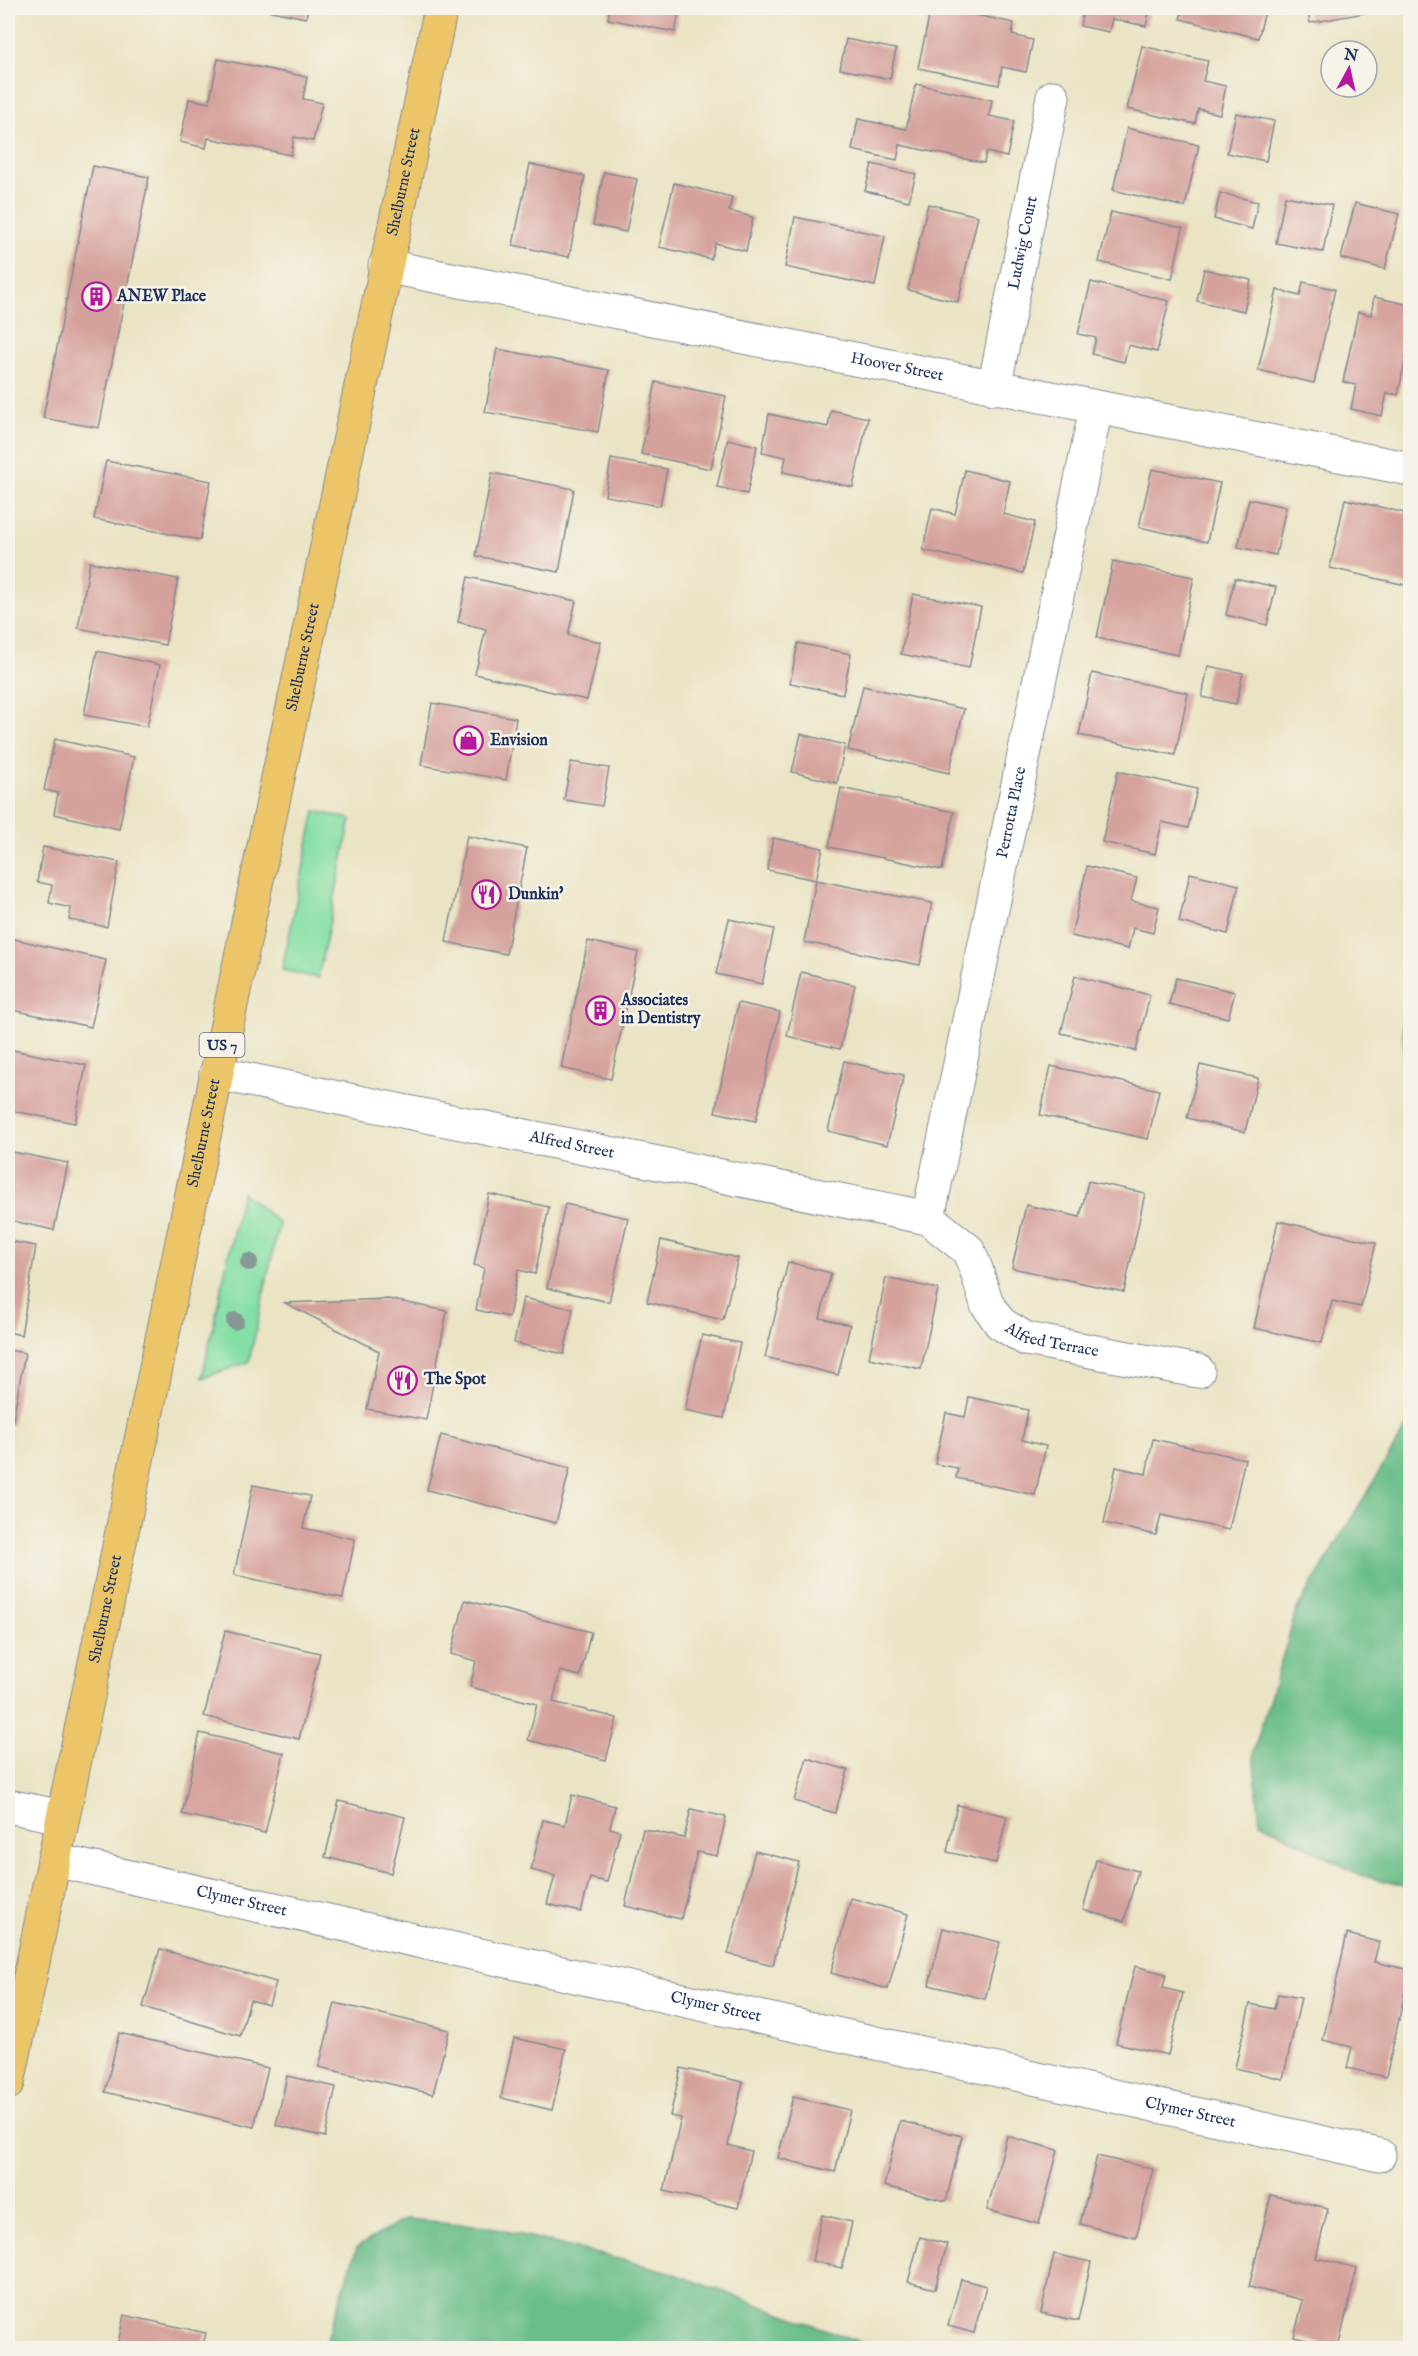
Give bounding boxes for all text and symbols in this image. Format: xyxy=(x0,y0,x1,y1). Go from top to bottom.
north arrow xyxy=(1319,39,1379,99)
text: N xyxy=(1342,45,1359,67)
street label: Shelburne Street xyxy=(383,125,425,238)
street label: Ludwig Court xyxy=(1004,194,1043,291)
building icon: ANEW Place xyxy=(80,281,112,313)
place label: ANEW Place xyxy=(116,287,207,307)
street label: Hoover Street xyxy=(849,348,946,386)
street label: Shelburne Street xyxy=(282,601,325,713)
shop icon: Envision xyxy=(453,725,485,757)
place label: Envision xyxy=(490,731,548,751)
street label: Perrotta Place xyxy=(993,765,1031,860)
restaurant icon: Dunkin' xyxy=(471,879,503,911)
place label: Dunkin' xyxy=(508,885,564,905)
place label: Associates in Dentistry xyxy=(620,991,702,1029)
building icon: Associates in Dentistry xyxy=(584,994,616,1026)
road number: US 7 xyxy=(200,1033,244,1057)
street label: Shelburne Street xyxy=(184,1077,226,1189)
street label: Alfred Street xyxy=(527,1127,616,1164)
street label: Alfred Terrace xyxy=(1000,1318,1100,1362)
restaurant icon: The Spot xyxy=(387,1364,419,1396)
place label: The Spot xyxy=(423,1370,487,1390)
street label: Shelburne Street xyxy=(85,1553,127,1665)
street label: Clymer Street xyxy=(194,1882,289,1922)
street label: Clymer Street xyxy=(669,1988,764,2027)
street label: Clymer Street xyxy=(1143,2093,1238,2133)

